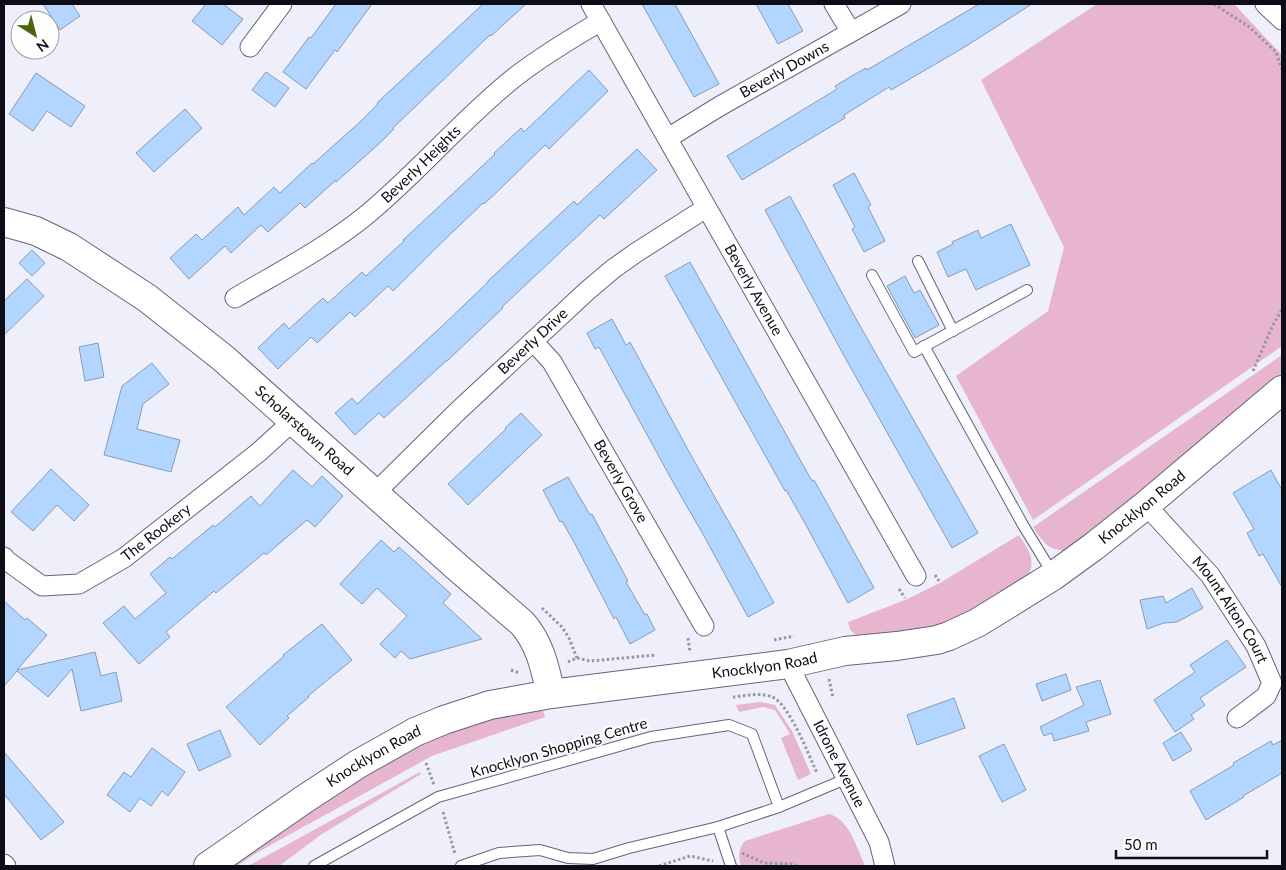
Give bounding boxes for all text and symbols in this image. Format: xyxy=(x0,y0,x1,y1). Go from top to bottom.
north arrow xyxy=(10,10,60,60)
text: N xyxy=(34,36,52,56)
street label: Beverly Downs xyxy=(736,37,832,101)
street label: Beverly Heights xyxy=(377,121,464,206)
street label: Beverly Avenue xyxy=(721,241,788,339)
street label: Beverly Drive xyxy=(494,304,571,377)
street label: Scholarstown Road xyxy=(252,381,358,479)
street label: Beverly Grove xyxy=(591,436,653,526)
street label: Knocklyon Road xyxy=(1094,466,1188,547)
street label: The Rookery xyxy=(117,499,194,565)
street label: Mount Alton Court xyxy=(1189,552,1273,666)
street label: Knocklyon Road xyxy=(711,648,819,682)
street label: Knocklyon Shopping Centre xyxy=(468,713,649,781)
street label: Idrone Avenue xyxy=(810,717,870,810)
street label: Knocklyon Road xyxy=(323,721,423,790)
scale bar xyxy=(1116,828,1267,860)
text: 50 m xyxy=(1124,835,1158,853)

